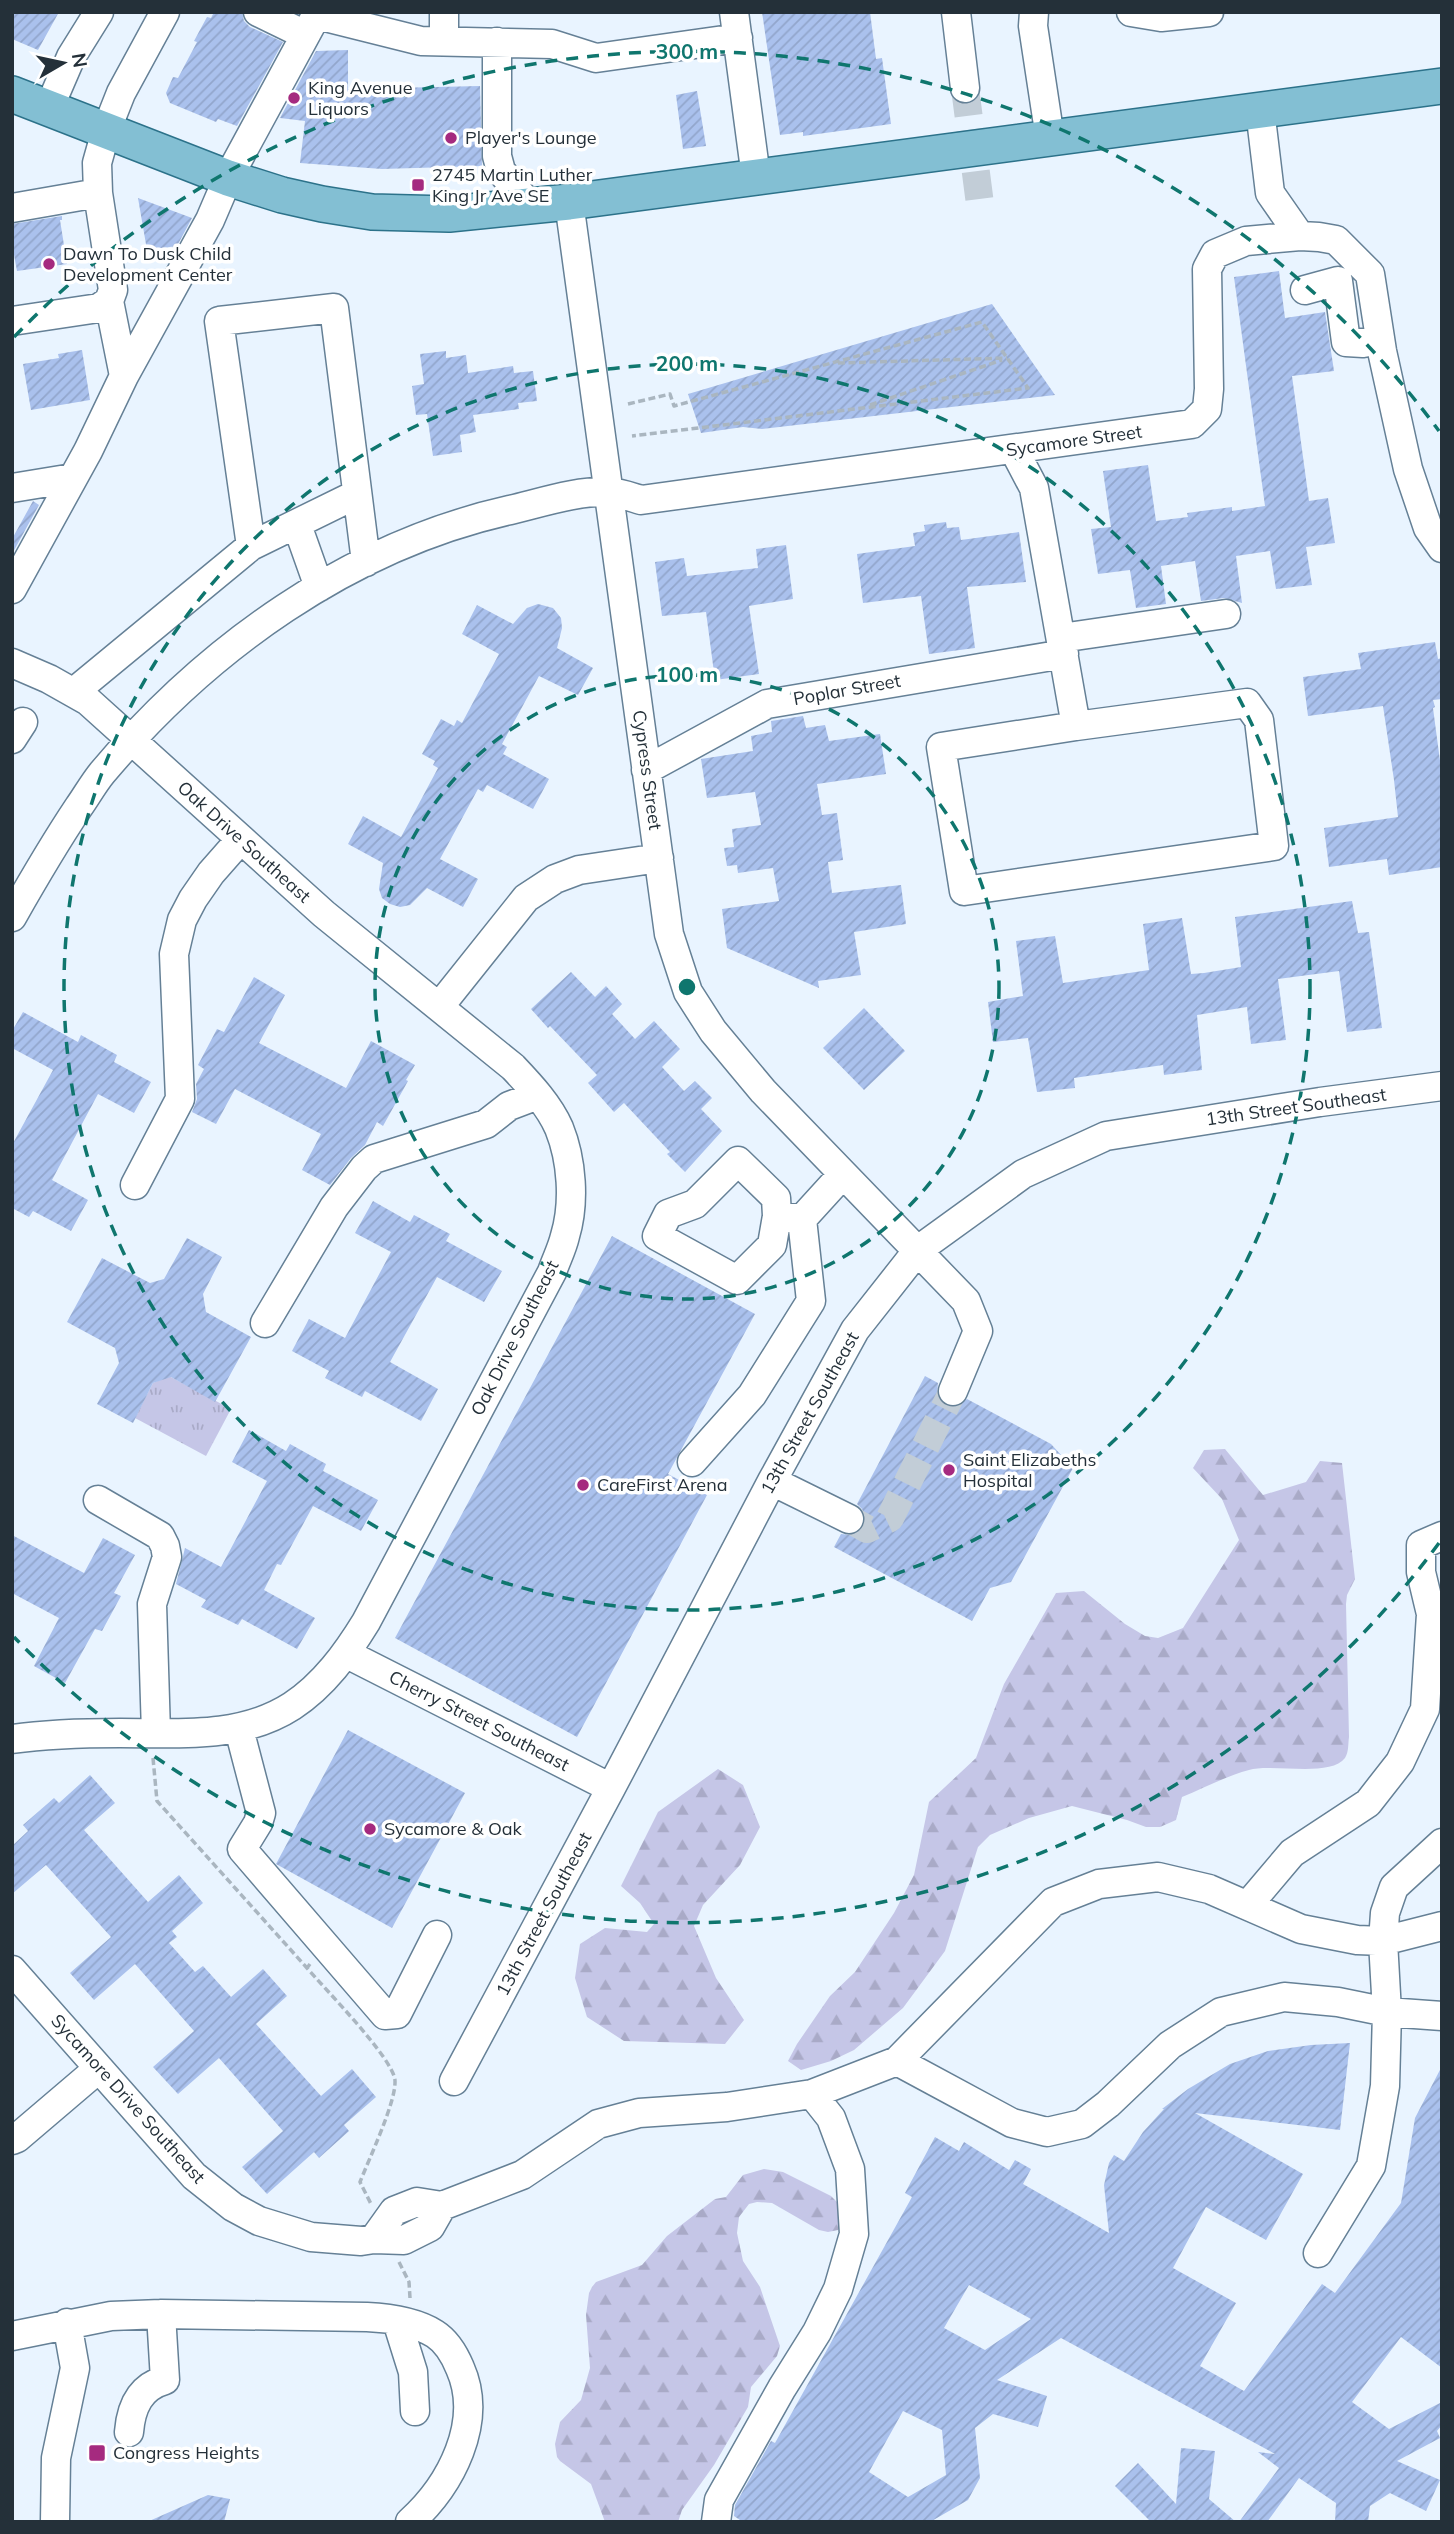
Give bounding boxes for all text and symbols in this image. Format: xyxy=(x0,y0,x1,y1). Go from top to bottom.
north arrow xyxy=(28,28,98,98)
text: 300 m xyxy=(656,38,718,64)
text: N xyxy=(67,51,93,69)
place label: King Avenue Liquors xyxy=(308,76,413,120)
marker: King Avenue Liquors xyxy=(286,90,302,106)
place label: Player's Lounge xyxy=(465,126,597,149)
marker: Player's Lounge xyxy=(443,130,459,146)
place label: 2745 Martin Luther King Jr Ave SE xyxy=(432,163,593,207)
marker: 2745 Martin Luther King Jr Ave SE xyxy=(410,177,426,193)
place label: Dawn To Dusk Child Development Center xyxy=(63,242,233,286)
marker: Dawn To Dusk Child Development Center xyxy=(41,256,57,272)
text: 200 m xyxy=(656,350,718,376)
street label: Sycamore Street xyxy=(1005,420,1143,461)
text: 100 m xyxy=(656,661,718,687)
street label: Poplar Street xyxy=(791,669,902,710)
street label: Cypress Street xyxy=(628,709,667,831)
street label: Oak Drive Southeast xyxy=(173,776,316,907)
centre of rings xyxy=(675,975,699,999)
street label: 13th Street Southeast xyxy=(1204,1082,1388,1131)
street label: Oak Drive Southeast xyxy=(465,1256,564,1419)
street label: 13th Street Southeast xyxy=(755,1328,864,1498)
place label: Saint Elizabeths Hospital xyxy=(963,1448,1096,1492)
marker: Saint Elizabeths Hospital xyxy=(941,1462,957,1478)
place label: CareFirst Arena xyxy=(597,1473,728,1496)
marker: CareFirst Arena xyxy=(575,1477,591,1493)
street label: Cherry Street Southeast xyxy=(385,1665,573,1776)
place label: Sycamore & Oak xyxy=(384,1817,523,1840)
marker: Sycamore & Oak xyxy=(362,1821,378,1837)
street label: 13th Street Southeast xyxy=(491,1828,596,2000)
street label: Sycamore Drive Southeast xyxy=(46,2009,210,2188)
place label: Congress Heights xyxy=(113,2441,260,2464)
marker: Congress Heights xyxy=(87,2443,107,2463)

